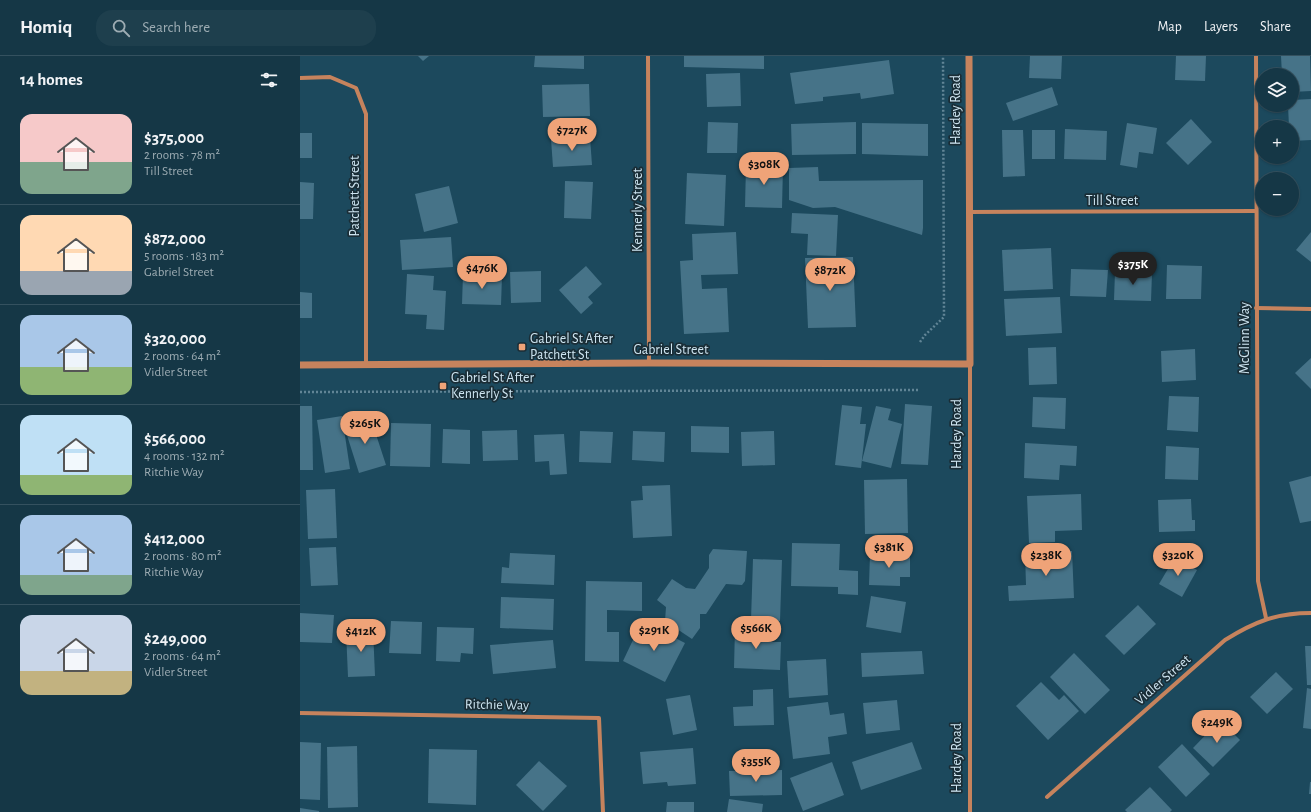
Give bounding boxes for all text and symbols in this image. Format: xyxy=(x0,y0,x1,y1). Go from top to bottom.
search box xyxy=(96,10,376,46)
icon: search xyxy=(110,17,132,39)
text: Homiq xyxy=(20,18,72,37)
text: Search here xyxy=(142,20,210,35)
text: Map xyxy=(1157,20,1182,34)
text: Layers xyxy=(1204,20,1238,34)
text: Share xyxy=(1260,20,1291,34)
map controls xyxy=(1255,68,1299,216)
button: layers xyxy=(1255,68,1299,112)
icon: filters xyxy=(258,69,280,91)
text: 14 homes xyxy=(20,71,83,88)
street label: Hardey Road xyxy=(949,75,963,145)
pin: $727K xyxy=(544,118,600,152)
button: + xyxy=(1255,120,1299,164)
text: $727K xyxy=(557,124,587,137)
text: $375,000 xyxy=(144,129,204,146)
icon: home xyxy=(52,130,100,178)
text: 2 rooms · 78 m² xyxy=(144,149,220,162)
pin: $308K xyxy=(736,152,792,186)
street label: Patchett Street xyxy=(348,155,362,236)
text: $308K xyxy=(748,158,780,171)
text: Till Street xyxy=(144,165,193,178)
street label: Kennerly Street xyxy=(631,168,645,252)
button: − xyxy=(1255,172,1299,216)
street label: Till Street xyxy=(1086,194,1139,208)
text: $872,000 xyxy=(144,230,206,247)
icon: home xyxy=(52,231,100,279)
text: 5 rooms · 183 m² xyxy=(144,250,224,263)
pin: $375K xyxy=(1105,252,1161,286)
pin: $476K xyxy=(454,256,510,290)
pin: $872K xyxy=(802,258,858,292)
text: $375K xyxy=(1118,258,1148,271)
text: $476K xyxy=(466,262,498,275)
text: $872K xyxy=(814,264,846,277)
text: Gabriel Street xyxy=(144,266,214,279)
street label: McGlinn Way xyxy=(1238,302,1252,374)
text: $320,000 xyxy=(144,330,206,347)
icon: home xyxy=(52,331,100,379)
place label: Gabriel St After Patchett St xyxy=(530,332,613,362)
marker: Gabriel St After Patchett St xyxy=(517,342,527,352)
street label: Gabriel Street xyxy=(634,343,709,357)
text: 2 rooms · 64 m² xyxy=(144,350,221,363)
text: Vidler Street xyxy=(144,366,207,379)
place label: Gabriel St After Kennerly St xyxy=(451,371,534,401)
marker: Gabriel St After Kennerly St xyxy=(438,381,448,391)
street label: Hardey Road xyxy=(950,399,964,469)
pin: $265K xyxy=(337,411,393,445)
text: $265K xyxy=(349,417,381,430)
text: $566,000 xyxy=(144,430,206,447)
icon: home xyxy=(52,431,100,479)
text: 4 rooms · 132 m² xyxy=(144,450,225,463)
text: Ritchie Way xyxy=(144,466,204,479)
text: $412,000 xyxy=(144,530,205,547)
icon: home xyxy=(52,531,100,579)
pin: $381K xyxy=(861,535,917,569)
text: $381K xyxy=(874,541,904,554)
pin: $238K xyxy=(1018,543,1074,577)
pin: $320K xyxy=(1150,543,1206,577)
text: $238K xyxy=(1030,549,1062,562)
text: $320K xyxy=(1162,549,1194,562)
text: 2 rooms · 80 m² xyxy=(144,550,221,563)
text: Ritchie Way xyxy=(144,566,204,579)
pin: $566K xyxy=(728,616,784,650)
pin: $291K xyxy=(626,618,682,652)
pin: $412K xyxy=(333,619,389,653)
text: $566K xyxy=(740,622,772,635)
text: $291K xyxy=(639,624,669,637)
text: $412K xyxy=(346,625,376,638)
text: $249,000 xyxy=(144,630,207,647)
icon: home xyxy=(52,631,100,679)
text: 2 rooms · 64 m² xyxy=(144,650,221,663)
street label: Vidler Street xyxy=(1133,652,1194,708)
text: Vidler Street xyxy=(144,666,207,679)
street label: Ritchie Way xyxy=(465,697,529,713)
pin: $249K xyxy=(1189,710,1245,744)
text: $249K xyxy=(1201,716,1233,729)
street label: Hardey Road xyxy=(950,723,964,793)
pin: $355K xyxy=(728,749,784,783)
text: $355K xyxy=(741,755,771,768)

